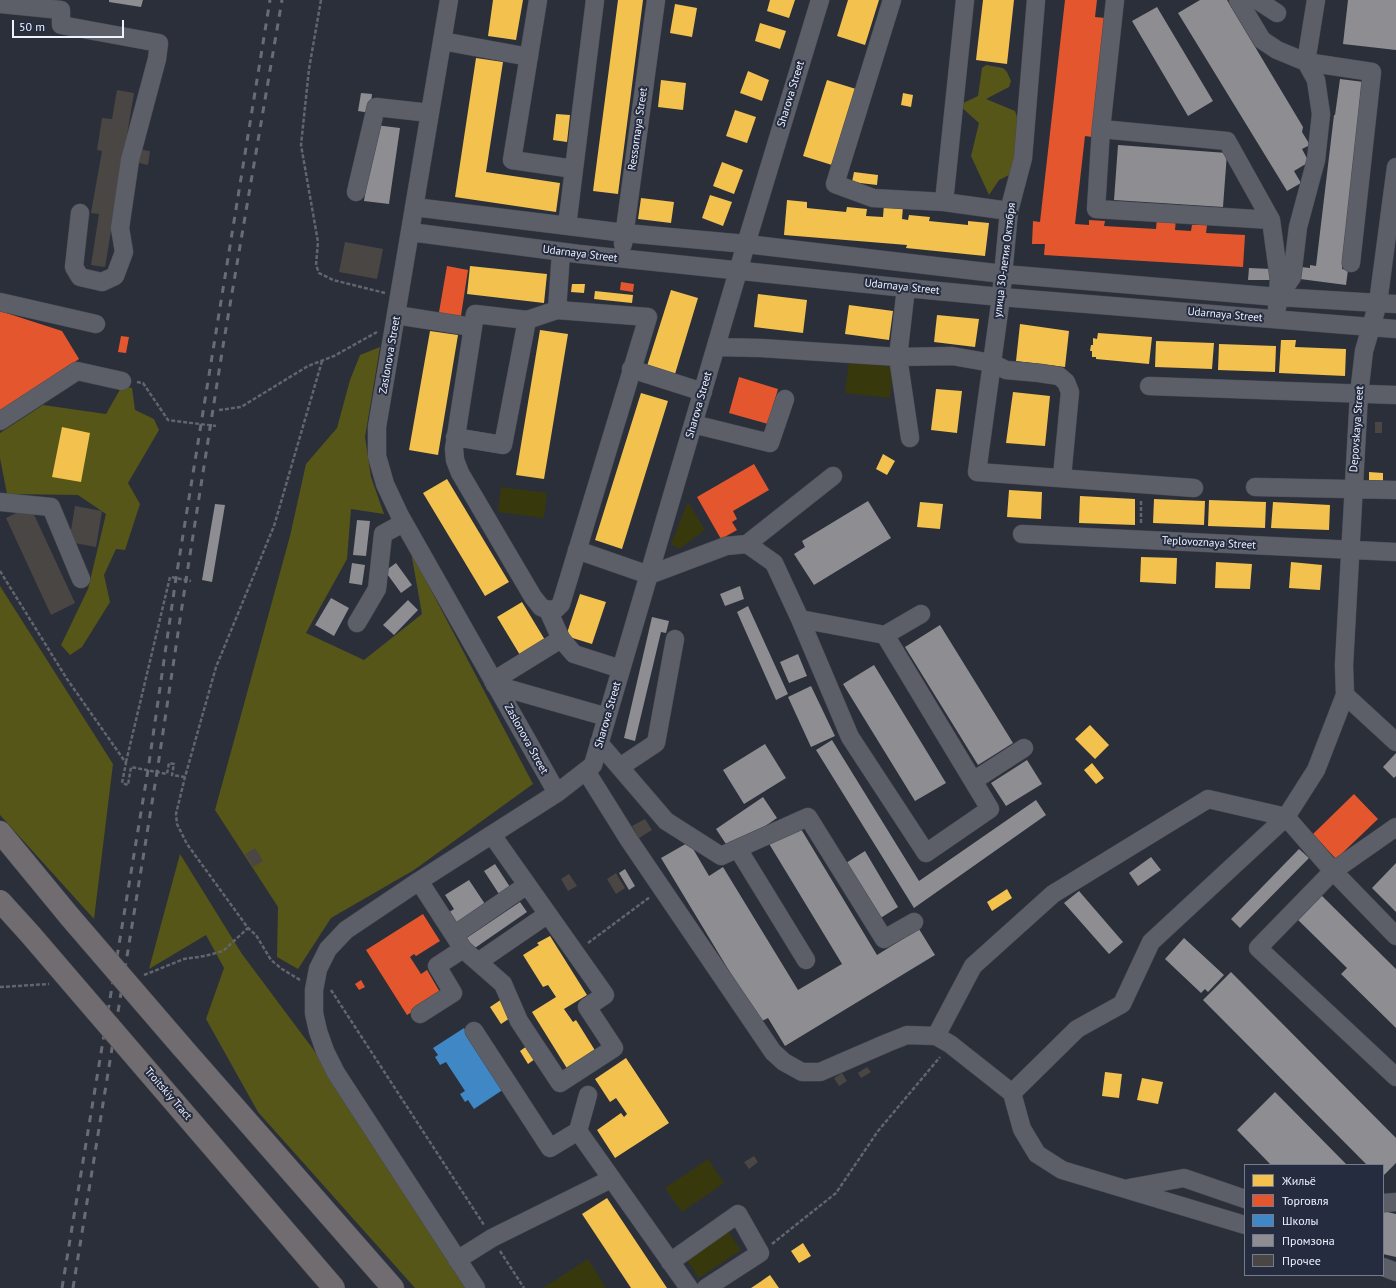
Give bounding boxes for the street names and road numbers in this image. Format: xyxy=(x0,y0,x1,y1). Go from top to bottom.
street label: Sharova Street xyxy=(775,59,807,129)
street label: Ressornaya Street xyxy=(626,87,650,171)
street label: улица 30-летия Октября xyxy=(991,202,1019,318)
street label: Udarnaya Street xyxy=(542,243,618,265)
street label: Udarnaya Street xyxy=(864,276,940,298)
street label: Udarnaya Street xyxy=(1187,305,1263,325)
street label: Zaslonova Street xyxy=(377,315,403,395)
street label: Sharova Street xyxy=(683,370,715,440)
street label: Depovskaya Street xyxy=(1347,385,1367,473)
street label: Teplovoznaya Street xyxy=(1162,534,1256,552)
street label: Sharova Street xyxy=(592,680,624,750)
street label: Zaslonova Street xyxy=(501,701,551,777)
street label: Troitskiy Tract xyxy=(142,1065,194,1123)

